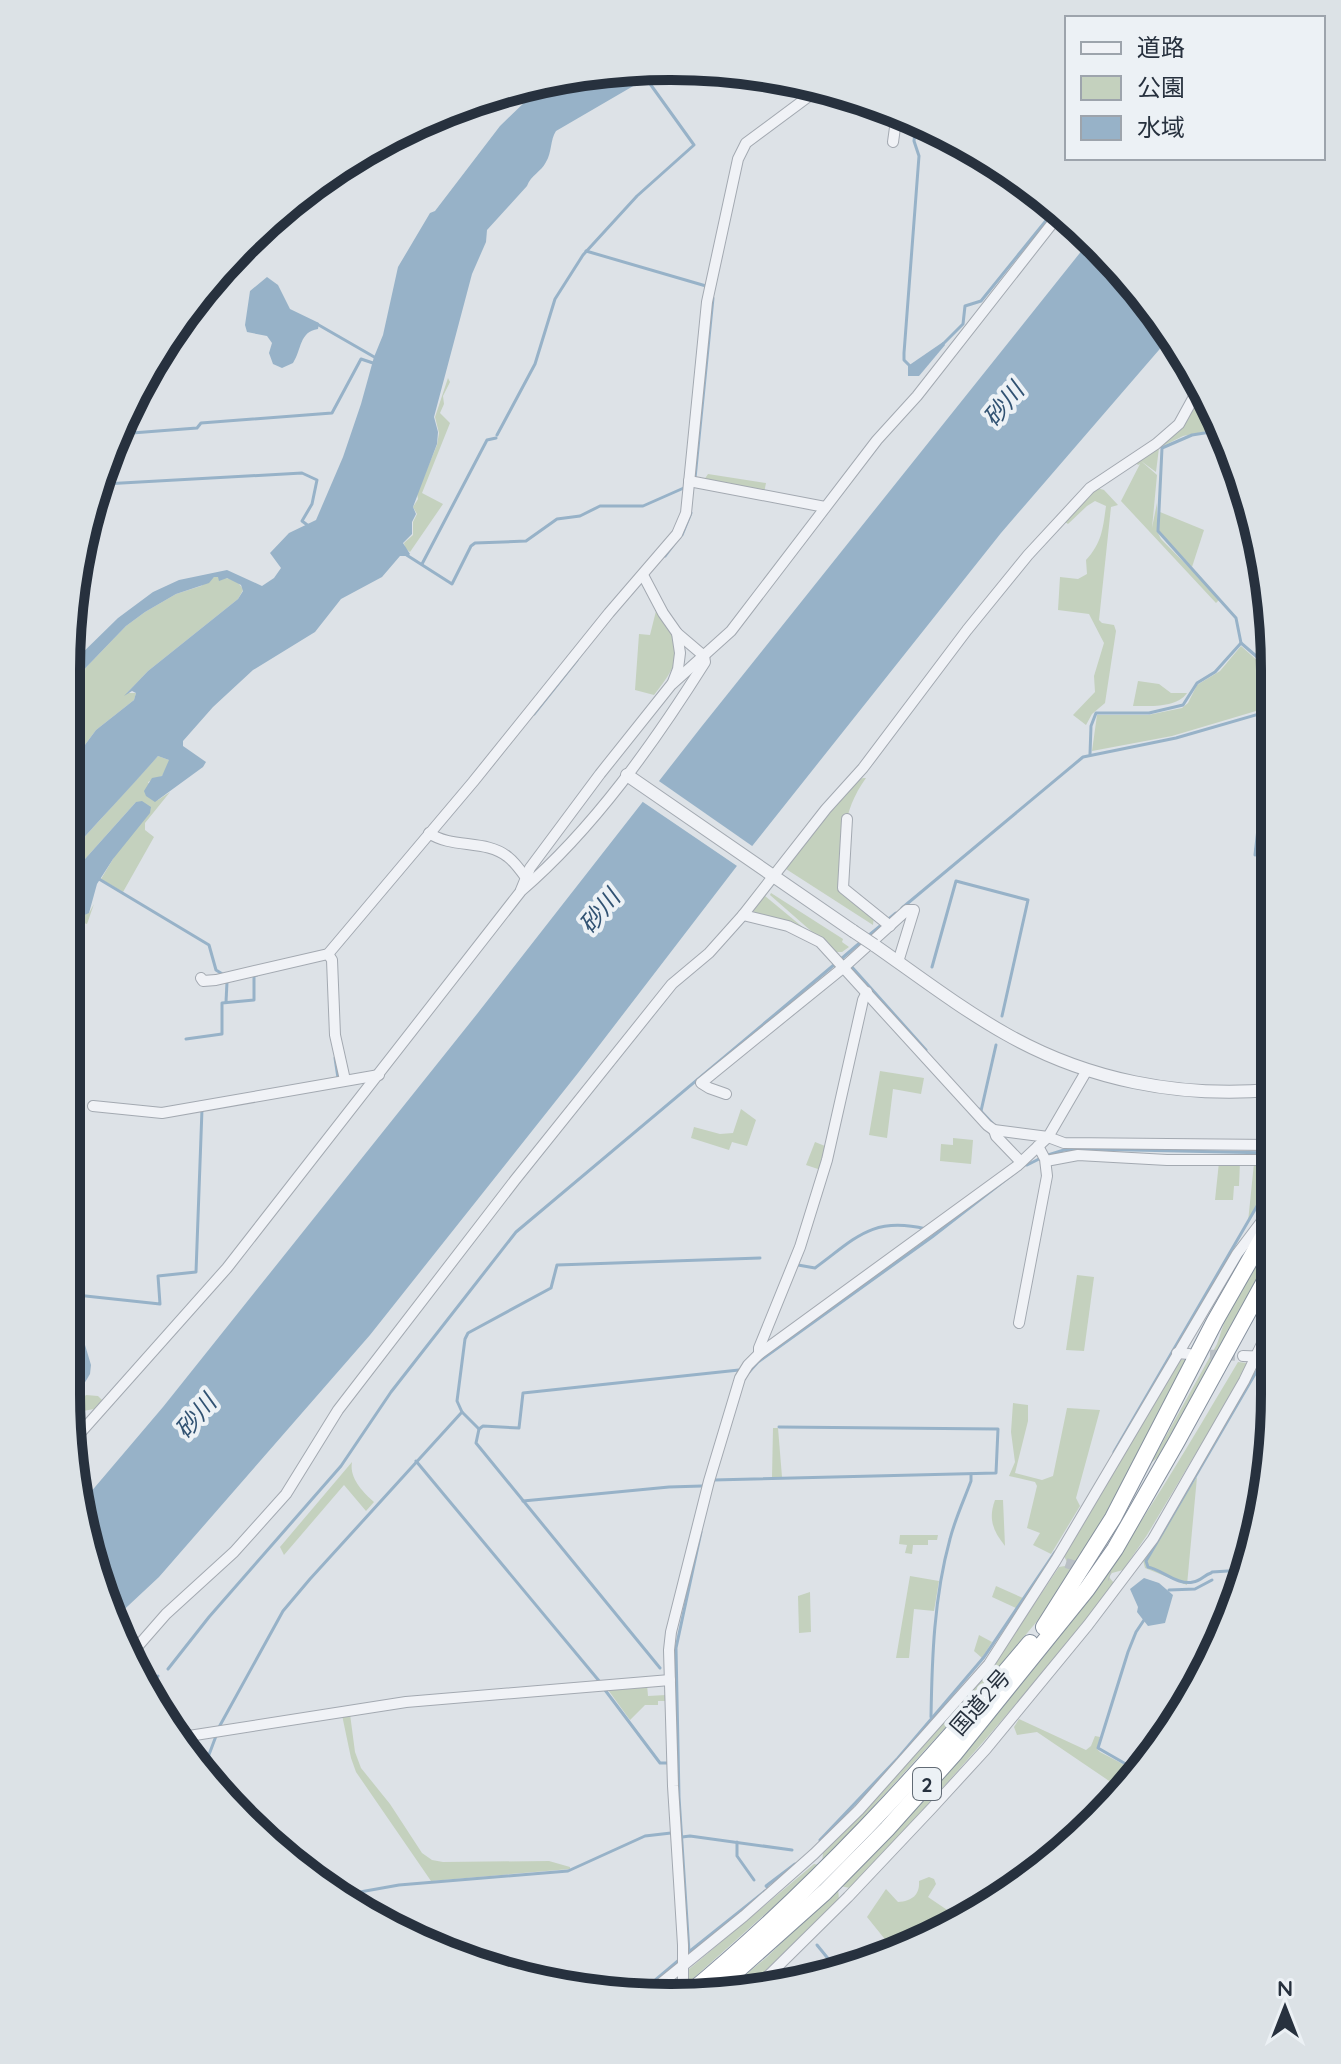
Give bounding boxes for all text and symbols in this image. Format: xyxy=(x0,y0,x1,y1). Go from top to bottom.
legend xyxy=(1065,16,1325,160)
text: 道路 xyxy=(1137,32,1185,62)
text: 公園 xyxy=(1137,72,1185,102)
text: 水域 xyxy=(1137,112,1185,142)
water label: 砂川 xyxy=(976,374,1032,432)
water label: 砂川 xyxy=(572,881,628,939)
water label: 砂川 xyxy=(168,1386,224,1444)
street label: 国道2号 xyxy=(944,1663,1016,1741)
road number: 2 xyxy=(913,1768,941,1800)
north arrow xyxy=(1245,1968,1325,2048)
text: N xyxy=(1277,1974,1293,2002)

